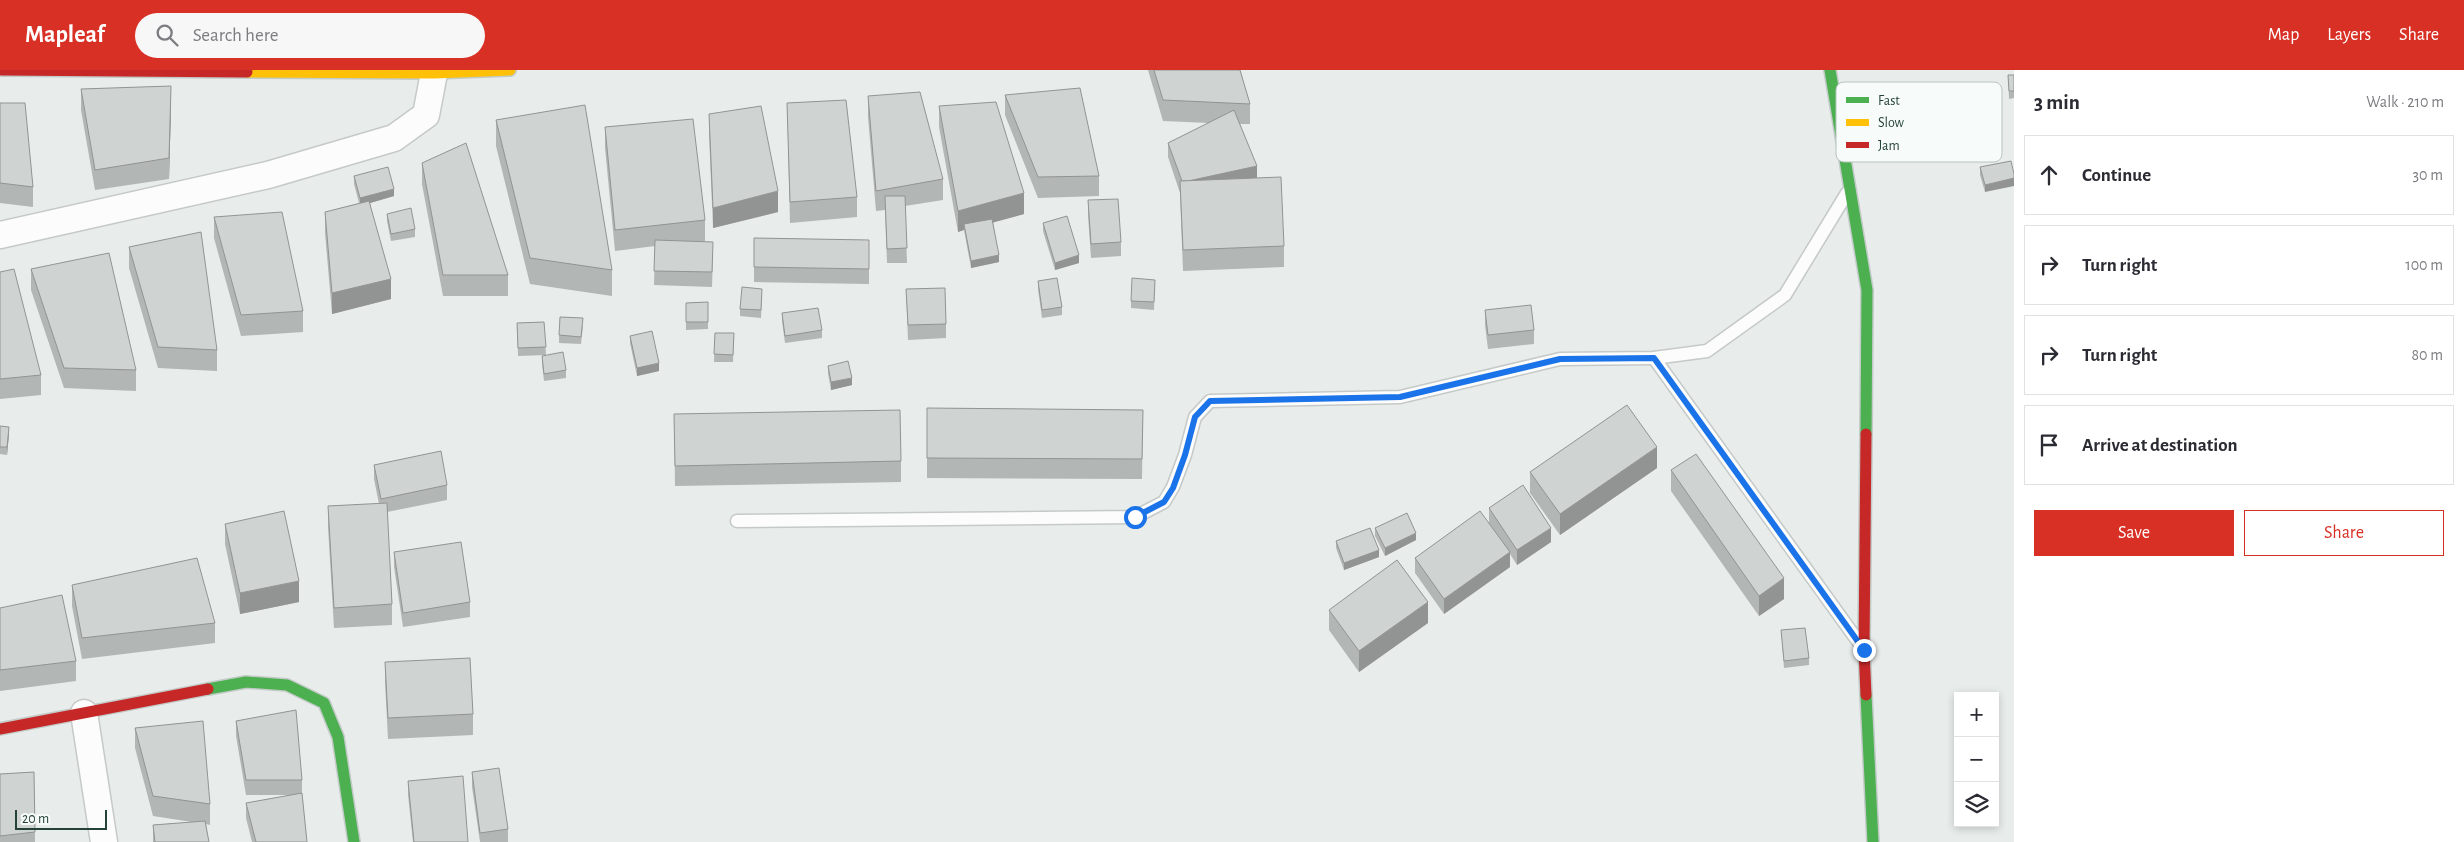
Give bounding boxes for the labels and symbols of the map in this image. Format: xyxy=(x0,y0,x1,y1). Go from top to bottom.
legend xyxy=(1836,82,2002,162)
text: Fast xyxy=(1878,94,1900,108)
text: Slow xyxy=(1878,116,1905,130)
text: Jam xyxy=(1878,139,1900,153)
route start xyxy=(1124,506,1147,529)
route end xyxy=(1853,639,1876,662)
scale bar xyxy=(15,807,108,830)

